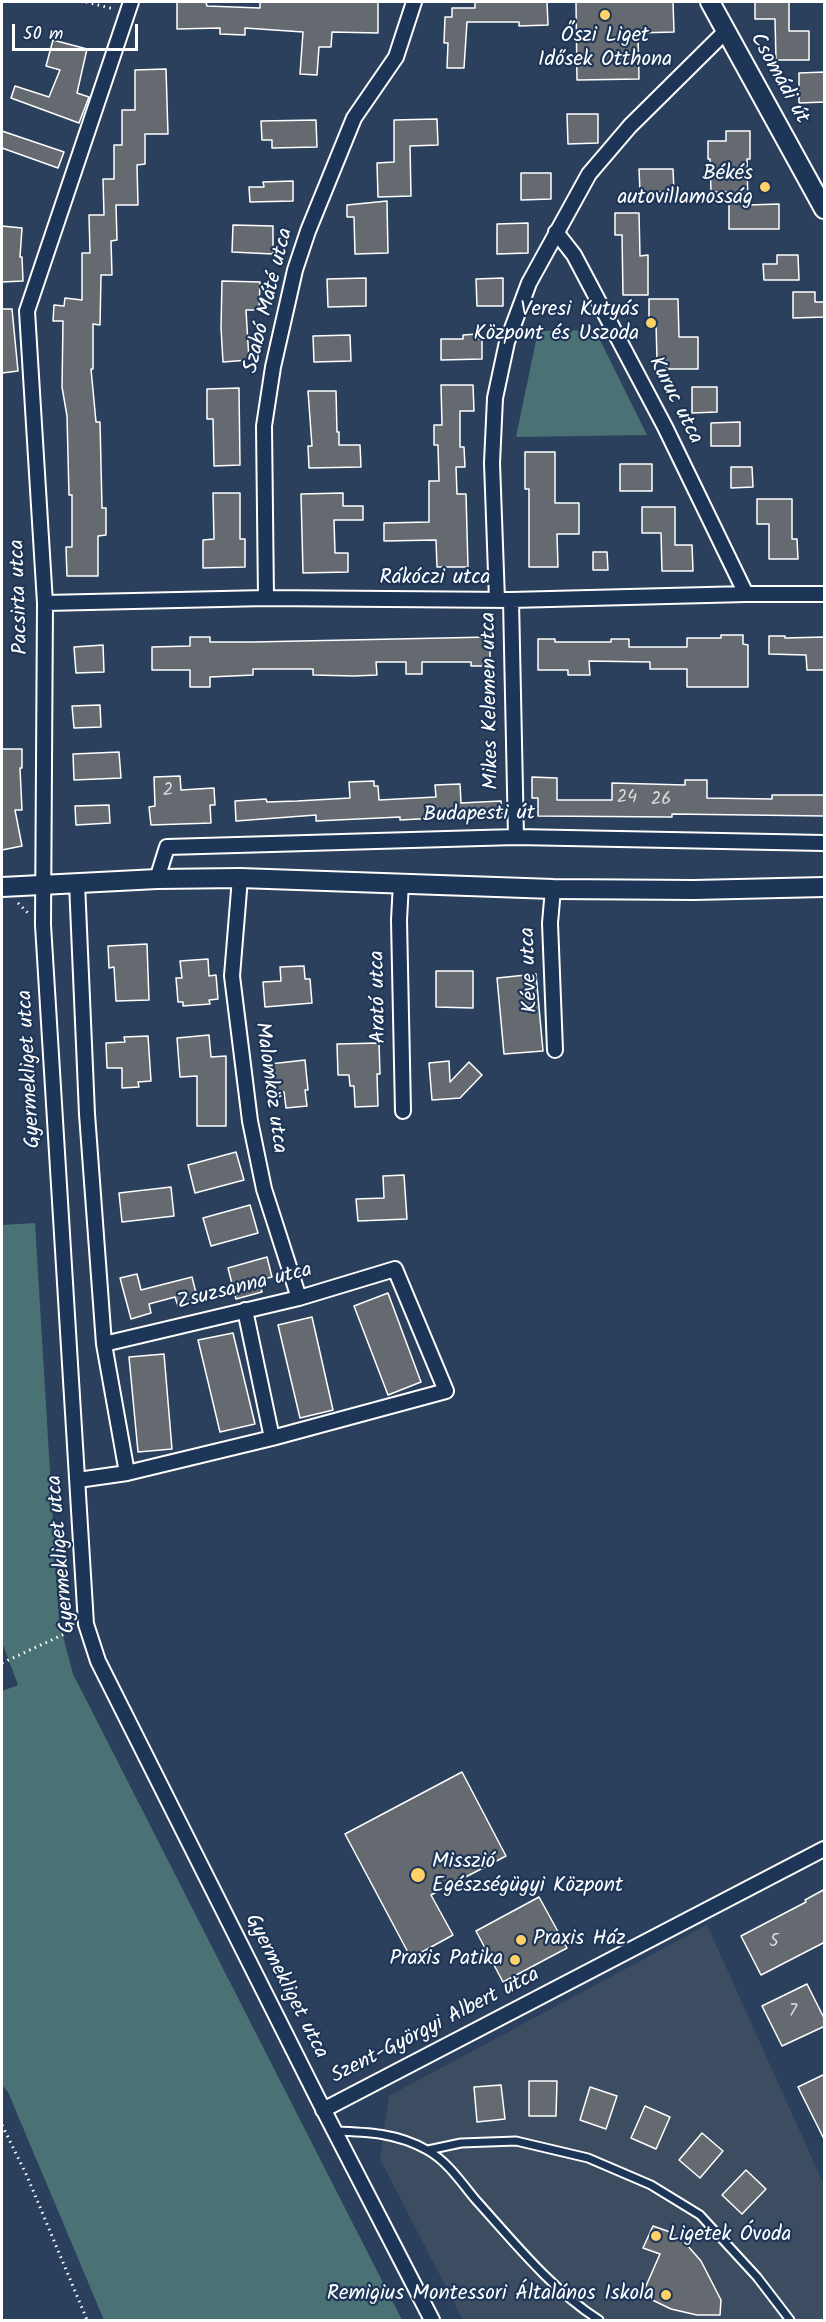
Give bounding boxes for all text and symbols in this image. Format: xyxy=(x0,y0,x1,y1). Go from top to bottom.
marker: Őszi Liget Idősek Otthona xyxy=(598,8,612,22)
scale bar xyxy=(15,12,141,50)
text: 50 m xyxy=(23,20,63,49)
place label: Őszi Liget Idősek Otthona xyxy=(538,24,672,74)
street label: Csomádi út xyxy=(743,29,813,129)
place label: Békés autovillamosság xyxy=(617,162,753,212)
marker: Békés autovillamosság xyxy=(758,180,772,194)
street label: Szabó Máté utca xyxy=(240,226,300,376)
place label: Veresi Kutyás Központ és Uszoda xyxy=(473,298,639,348)
marker: Veresi Kutyás Központ és Uszoda xyxy=(644,316,658,330)
street label: Kuruc utca xyxy=(641,353,707,449)
street label: Pacsirta utca xyxy=(6,539,36,655)
street label: Rákóczi utca xyxy=(380,566,490,592)
street label: Mikes Kelemen utca xyxy=(478,612,506,790)
house number: 2 xyxy=(163,781,173,803)
house number: 24 xyxy=(617,788,637,810)
house number: 26 xyxy=(651,790,671,812)
street label: Budapesti út xyxy=(423,802,535,830)
street label: Kéve utca xyxy=(517,927,545,1013)
street label: Arató utca xyxy=(367,950,393,1044)
street label: Gyermekliget utca xyxy=(14,989,48,1149)
street label: Malomköz utca xyxy=(247,1021,291,1155)
street label: Zsuzsanna utca xyxy=(175,1259,315,1317)
street label: Gyermekliget utca xyxy=(44,1474,82,1634)
place label: Misszió Egészségügyi Központ xyxy=(432,1850,623,1900)
marker: Misszió Egészségügyi Központ xyxy=(409,1866,427,1884)
street label: Gyermekliget utca xyxy=(238,1911,332,2063)
place label: Praxis Ház xyxy=(533,1927,626,1953)
house number: 5 xyxy=(769,1932,779,1954)
marker: Praxis Ház xyxy=(514,1933,528,1947)
place label: Praxis Patika xyxy=(389,1947,503,1973)
marker: Praxis Patika xyxy=(508,1953,522,1967)
street label: Szent-Györgyi Albert utca xyxy=(328,1963,544,2091)
house number: 7 xyxy=(789,2002,797,2024)
place label: Ligetek Óvoda xyxy=(668,2223,791,2249)
marker: Ligetek Óvoda xyxy=(649,2229,663,2243)
place label: Remigius Montessori Általános Iskola xyxy=(327,2282,654,2308)
marker: Remigius Montessori Általános Iskola xyxy=(659,2288,673,2302)

